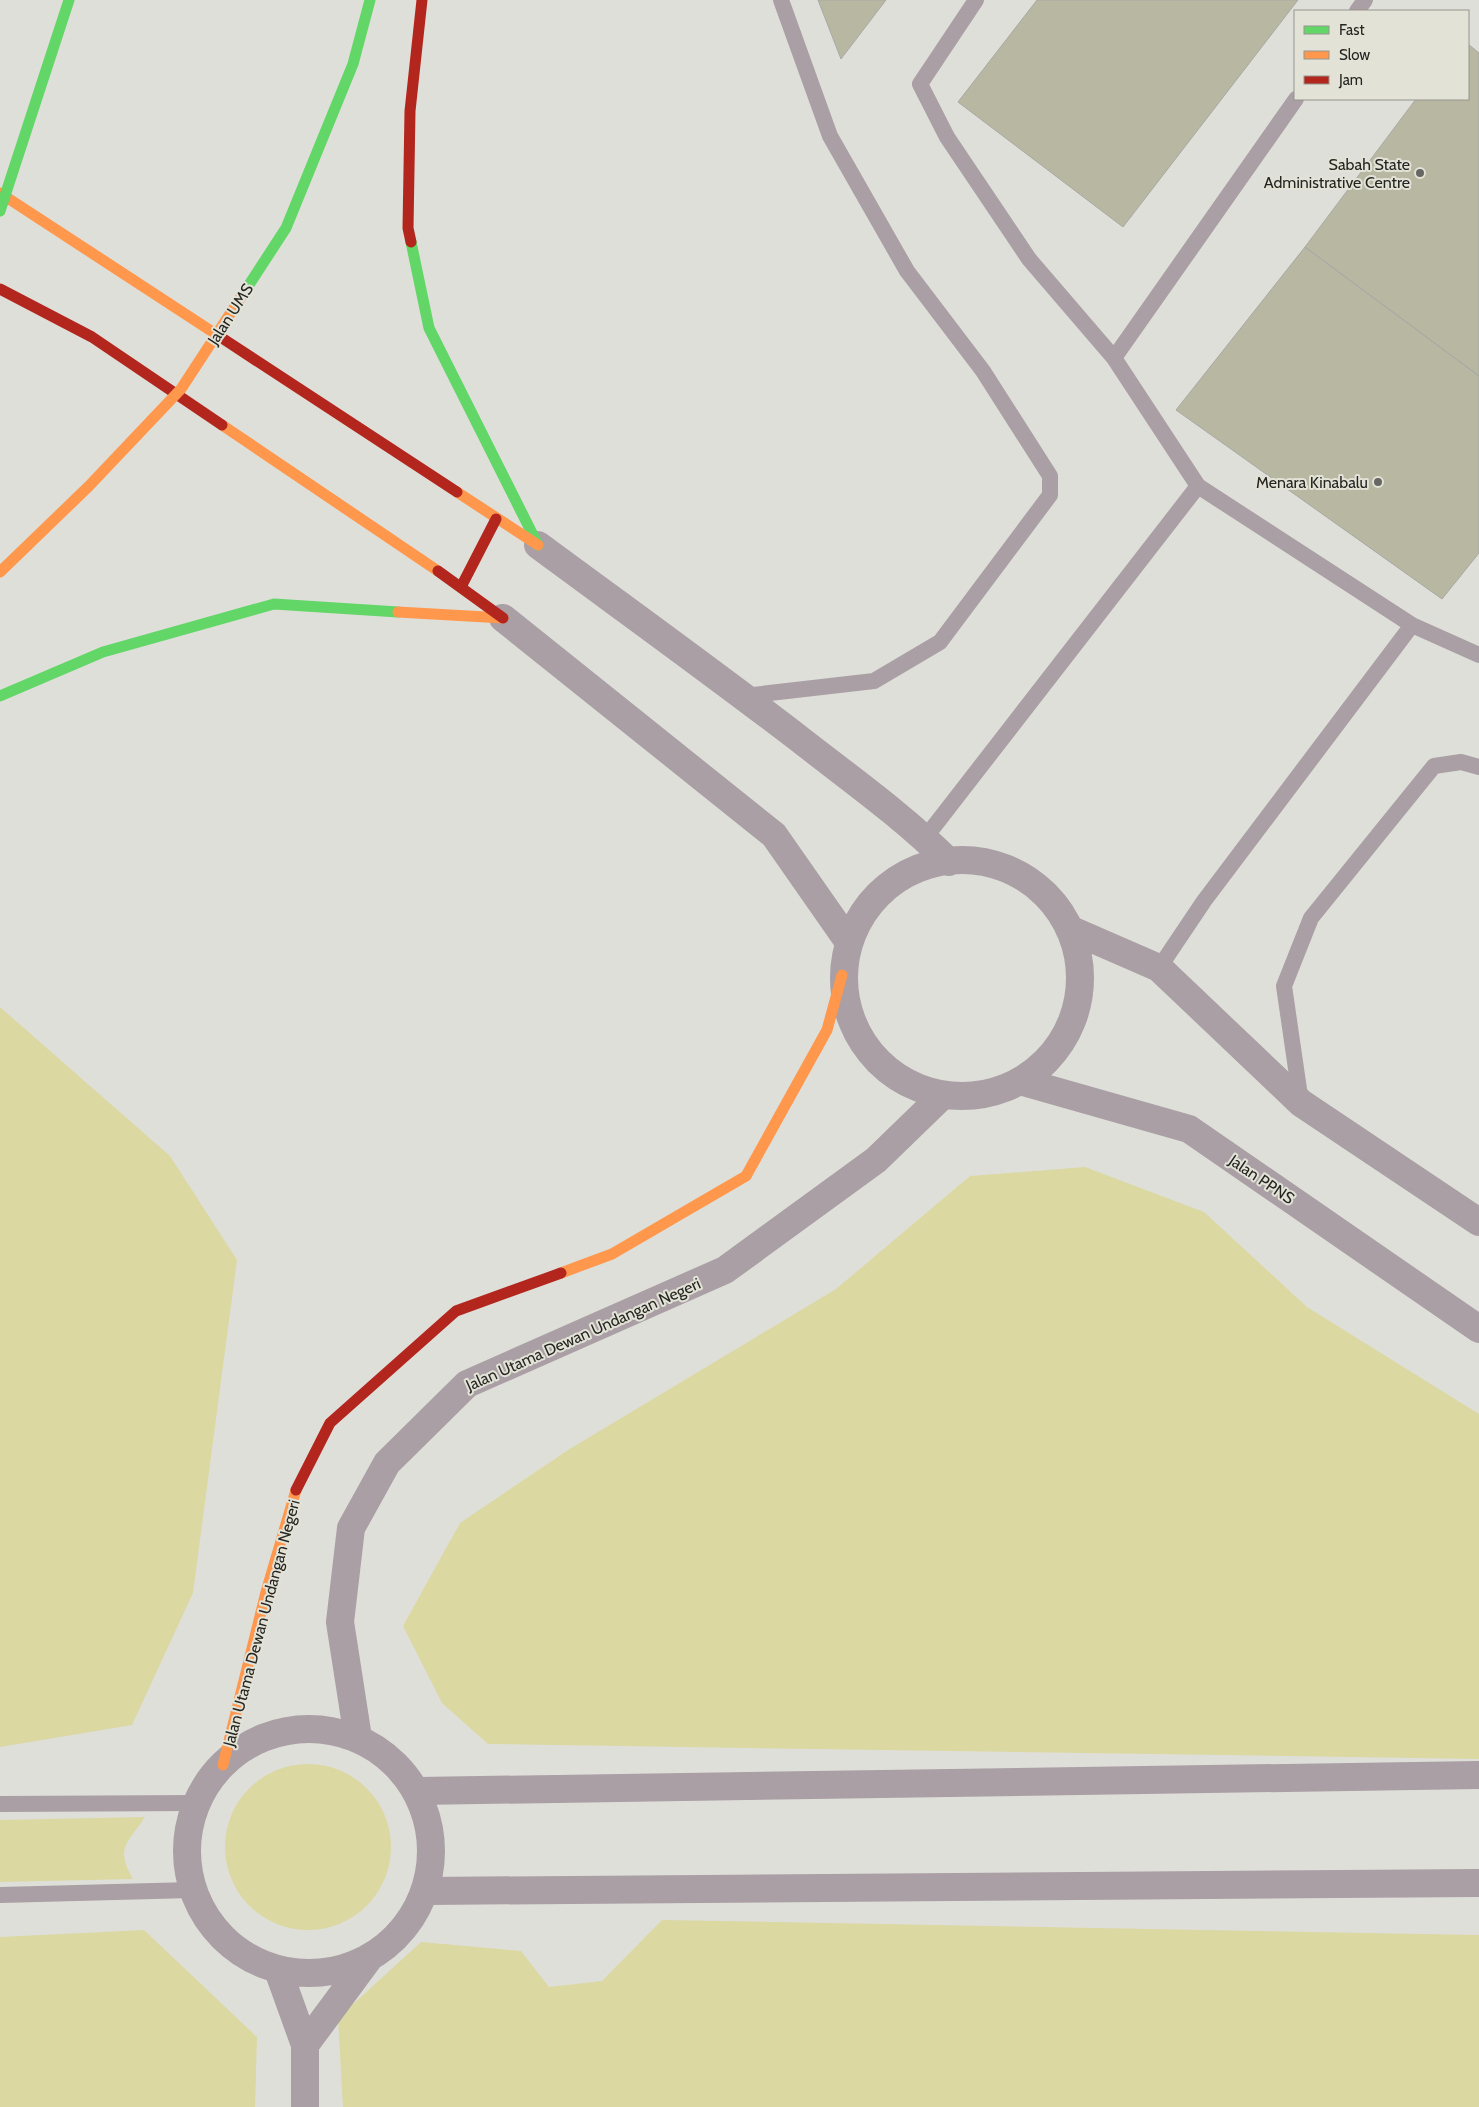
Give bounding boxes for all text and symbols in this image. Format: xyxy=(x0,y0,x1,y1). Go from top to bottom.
legend xyxy=(1294,10,1469,100)
text: Fast xyxy=(1339,21,1364,39)
text: Slow xyxy=(1339,46,1370,64)
text: Jam xyxy=(1338,71,1363,89)
place label: Sabah State Administrative Centre xyxy=(1264,155,1410,192)
marker: Sabah State Administrative Centre xyxy=(1414,167,1426,179)
street label: Jalan UMS xyxy=(203,280,257,349)
place label: Menara Kinabalu xyxy=(1256,473,1368,492)
marker: Menara Kinabalu xyxy=(1372,476,1384,488)
street label: Jalan PPNS xyxy=(1225,1150,1298,1208)
street label: Jalan Utama Dewan Undangan Negeri xyxy=(462,1274,703,1395)
street label: Jalan Utama Dewan Undangan Negeri xyxy=(219,1498,304,1750)

